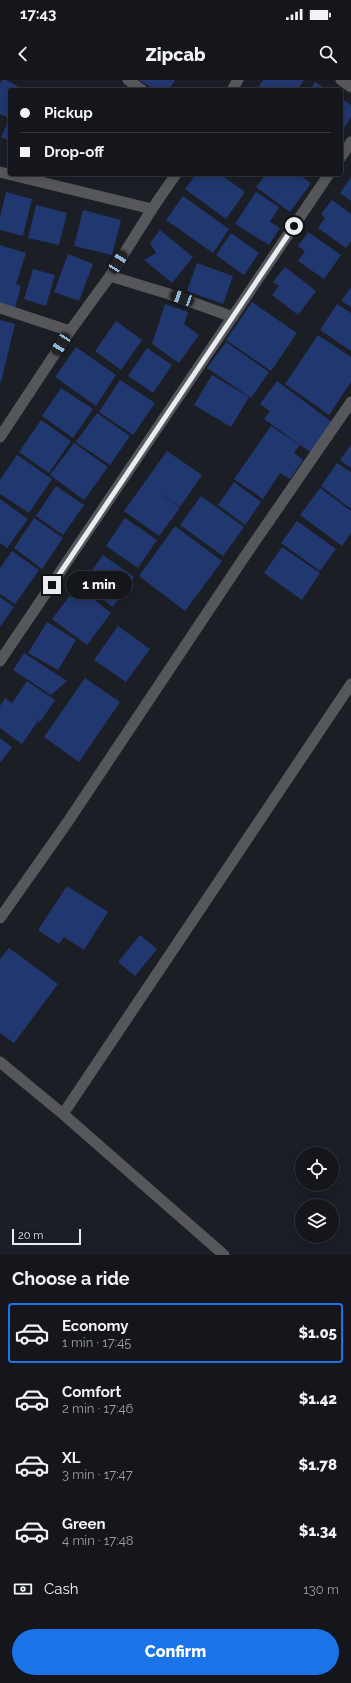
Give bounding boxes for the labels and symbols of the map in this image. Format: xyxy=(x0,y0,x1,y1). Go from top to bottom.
route start xyxy=(285,217,303,235)
car xyxy=(107,249,129,275)
car xyxy=(169,288,195,308)
car xyxy=(49,331,73,357)
callout: 1 min xyxy=(66,571,132,599)
route end xyxy=(43,576,61,594)
scale bar xyxy=(12,1227,81,1246)

